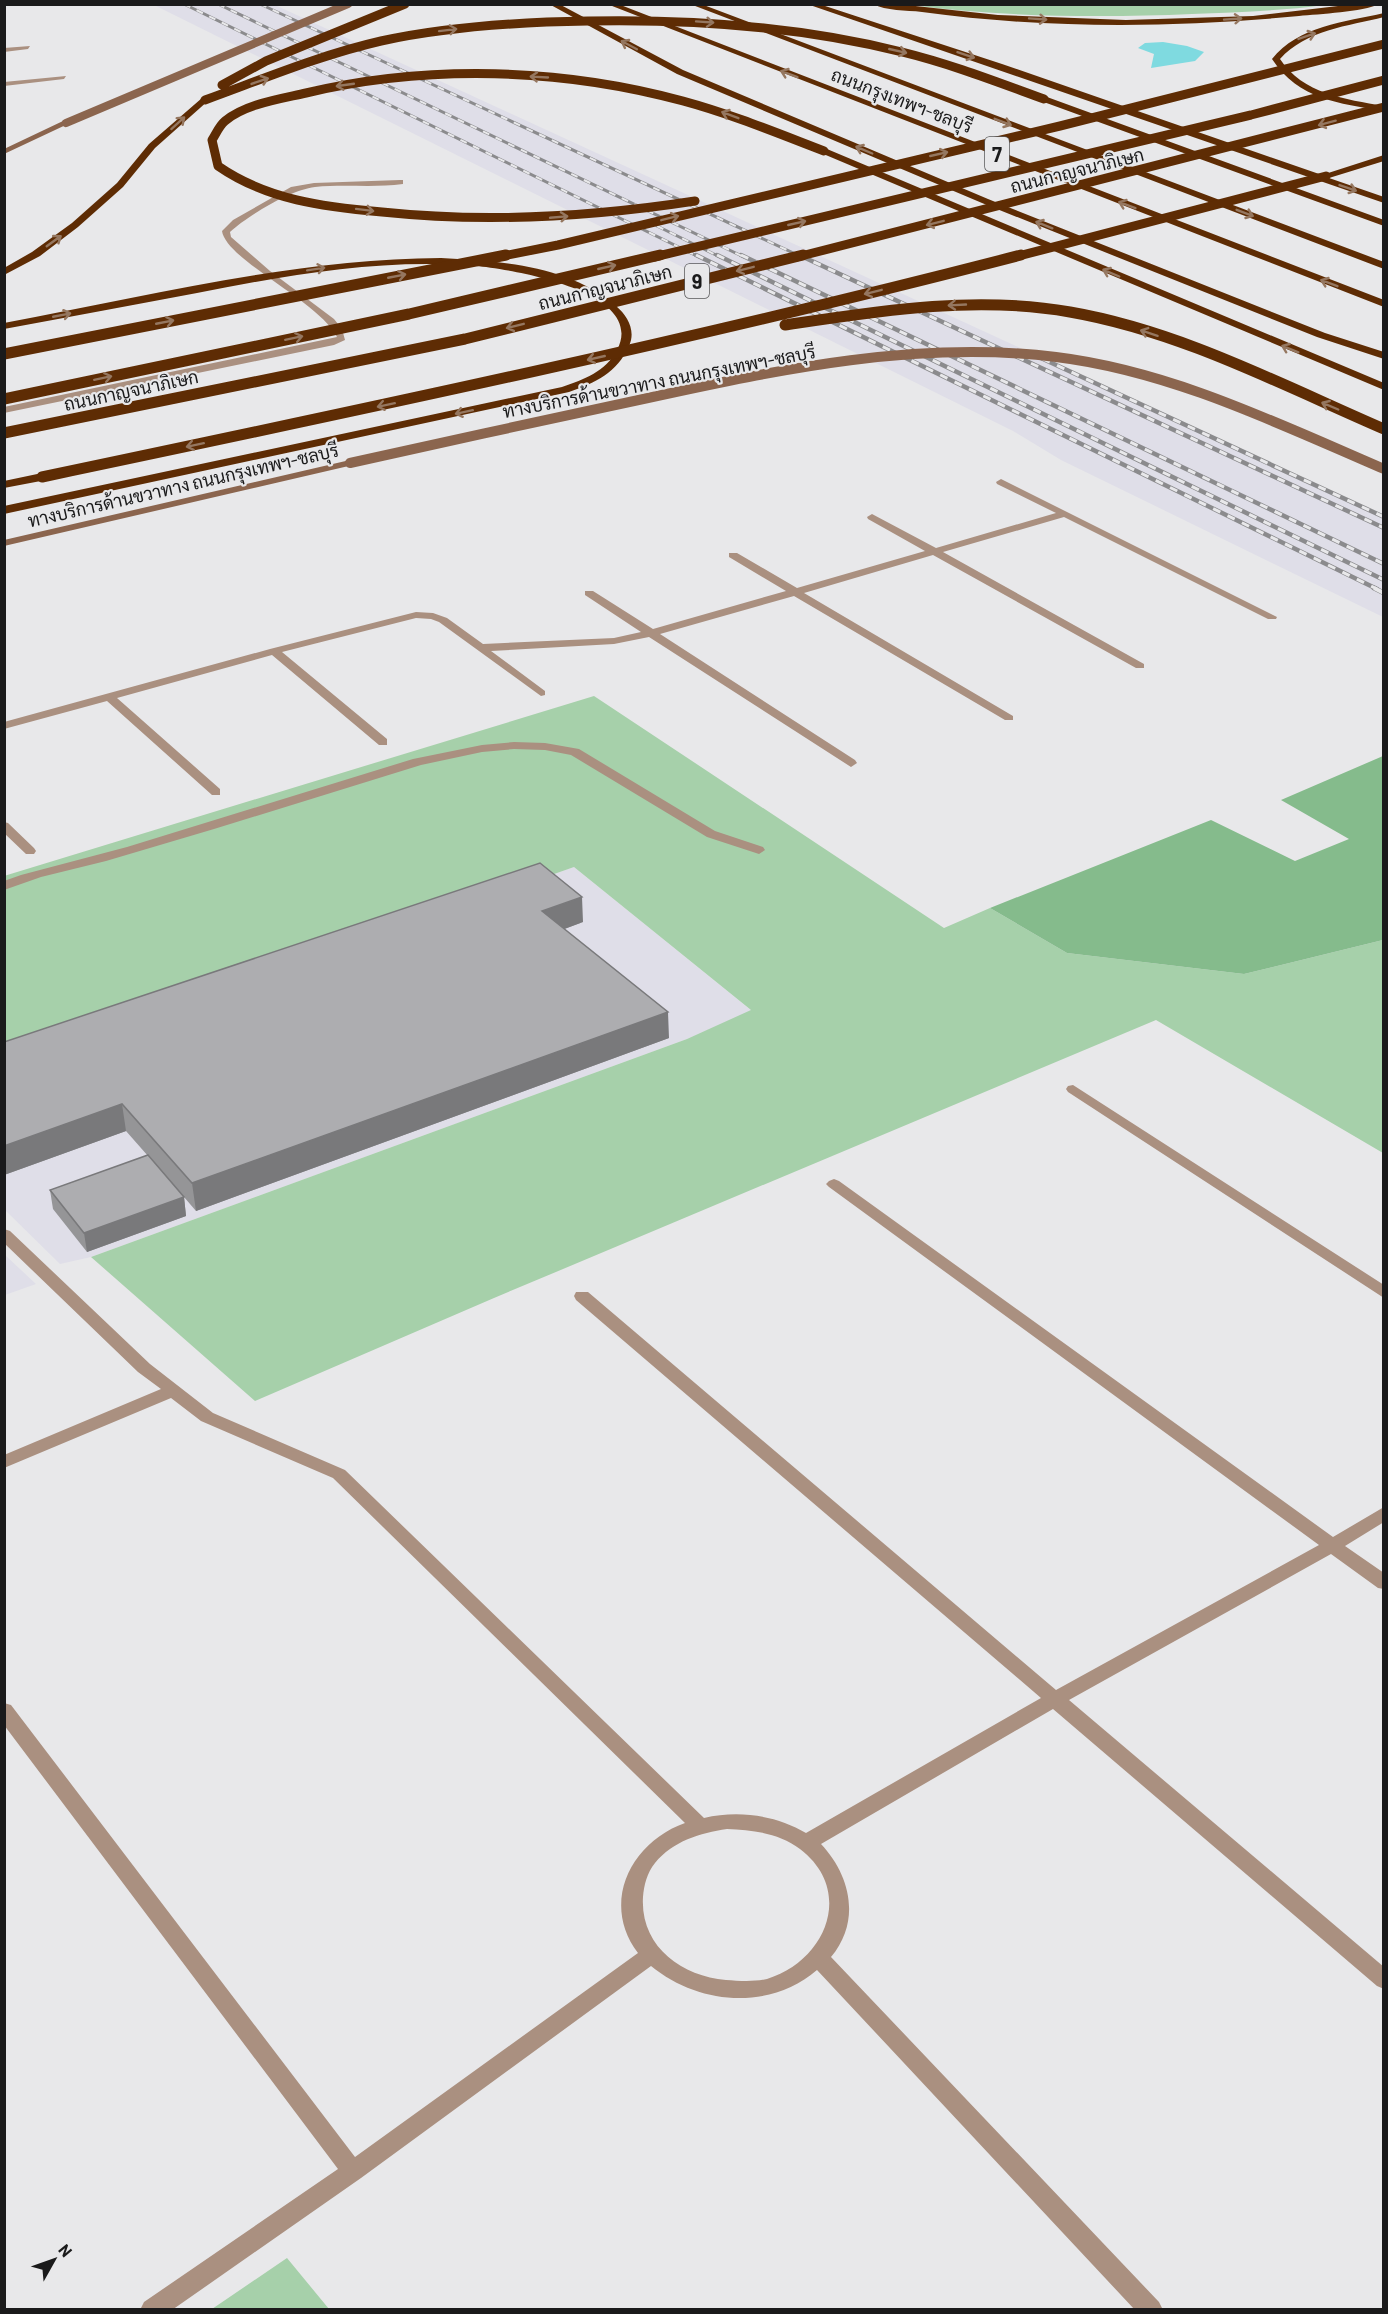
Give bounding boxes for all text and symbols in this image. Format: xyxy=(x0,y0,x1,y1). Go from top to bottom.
one-way arrow xyxy=(1223,13,1243,24)
one-way arrow xyxy=(1028,14,1048,25)
one-way arrow xyxy=(695,17,715,28)
one-way arrow xyxy=(437,24,457,35)
one-way arrow xyxy=(1297,30,1316,41)
one-way arrow xyxy=(620,39,638,50)
one-way arrow xyxy=(887,46,907,57)
one-way arrow xyxy=(956,50,975,61)
street label: ถนนกรุงเทพฯ-ชลบุรี xyxy=(828,62,976,139)
one-way arrow xyxy=(780,68,799,79)
one-way arrow xyxy=(530,72,550,83)
one-way arrow xyxy=(250,74,269,85)
one-way arrow xyxy=(335,80,355,91)
one-way arrow xyxy=(721,109,740,120)
one-way arrow xyxy=(170,116,185,130)
one-way arrow xyxy=(993,117,1012,128)
one-way arrow xyxy=(1318,118,1337,129)
road number: 7 xyxy=(985,137,1009,171)
street label: ถนนกาญจนาภิเษก xyxy=(1008,143,1146,198)
one-way arrow xyxy=(856,144,874,155)
one-way arrow xyxy=(929,148,949,159)
one-way arrow xyxy=(1338,183,1357,194)
one-way arrow xyxy=(1119,199,1137,210)
one-way arrow xyxy=(354,205,374,216)
one-way arrow xyxy=(1235,209,1253,220)
one-way arrow xyxy=(549,211,569,222)
one-way arrow xyxy=(660,211,679,223)
one-way arrow xyxy=(787,216,806,228)
one-way arrow xyxy=(925,217,944,229)
one-way arrow xyxy=(1036,218,1054,229)
one-way arrow xyxy=(45,235,61,247)
street label: ถนนกาญจนาภิเษก xyxy=(536,260,674,315)
one-way arrow xyxy=(597,261,616,273)
one-way arrow xyxy=(305,263,325,274)
road number: 9 xyxy=(685,264,709,298)
one-way arrow xyxy=(736,264,755,276)
one-way arrow xyxy=(1102,267,1120,279)
one-way arrow xyxy=(387,270,407,281)
one-way arrow xyxy=(1320,276,1339,287)
one-way arrow xyxy=(863,287,882,299)
one-way arrow xyxy=(948,299,968,310)
one-way arrow xyxy=(52,309,71,320)
one-way arrow xyxy=(155,316,174,328)
one-way arrow xyxy=(506,321,525,333)
one-way arrow xyxy=(1140,327,1159,338)
one-way arrow xyxy=(283,332,303,343)
street label: ทางบริการด้านขวาทาง ถนนกรุงเทพฯ-ชลบุรี xyxy=(500,339,818,424)
one-way arrow xyxy=(1282,343,1300,354)
one-way arrow xyxy=(587,353,606,365)
street label: ถนนกาญจนาภิเษก xyxy=(62,365,200,416)
one-way arrow xyxy=(93,372,112,384)
one-way arrow xyxy=(376,400,396,411)
one-way arrow xyxy=(1321,400,1339,411)
one-way arrow xyxy=(455,407,474,418)
street label: ทางบริการด้านขวาทาง ถนนกรุงเทพฯ-ชลบุรี xyxy=(25,437,341,533)
one-way arrow xyxy=(185,440,205,451)
north arrow xyxy=(24,2230,84,2290)
text: N xyxy=(55,2240,77,2260)

